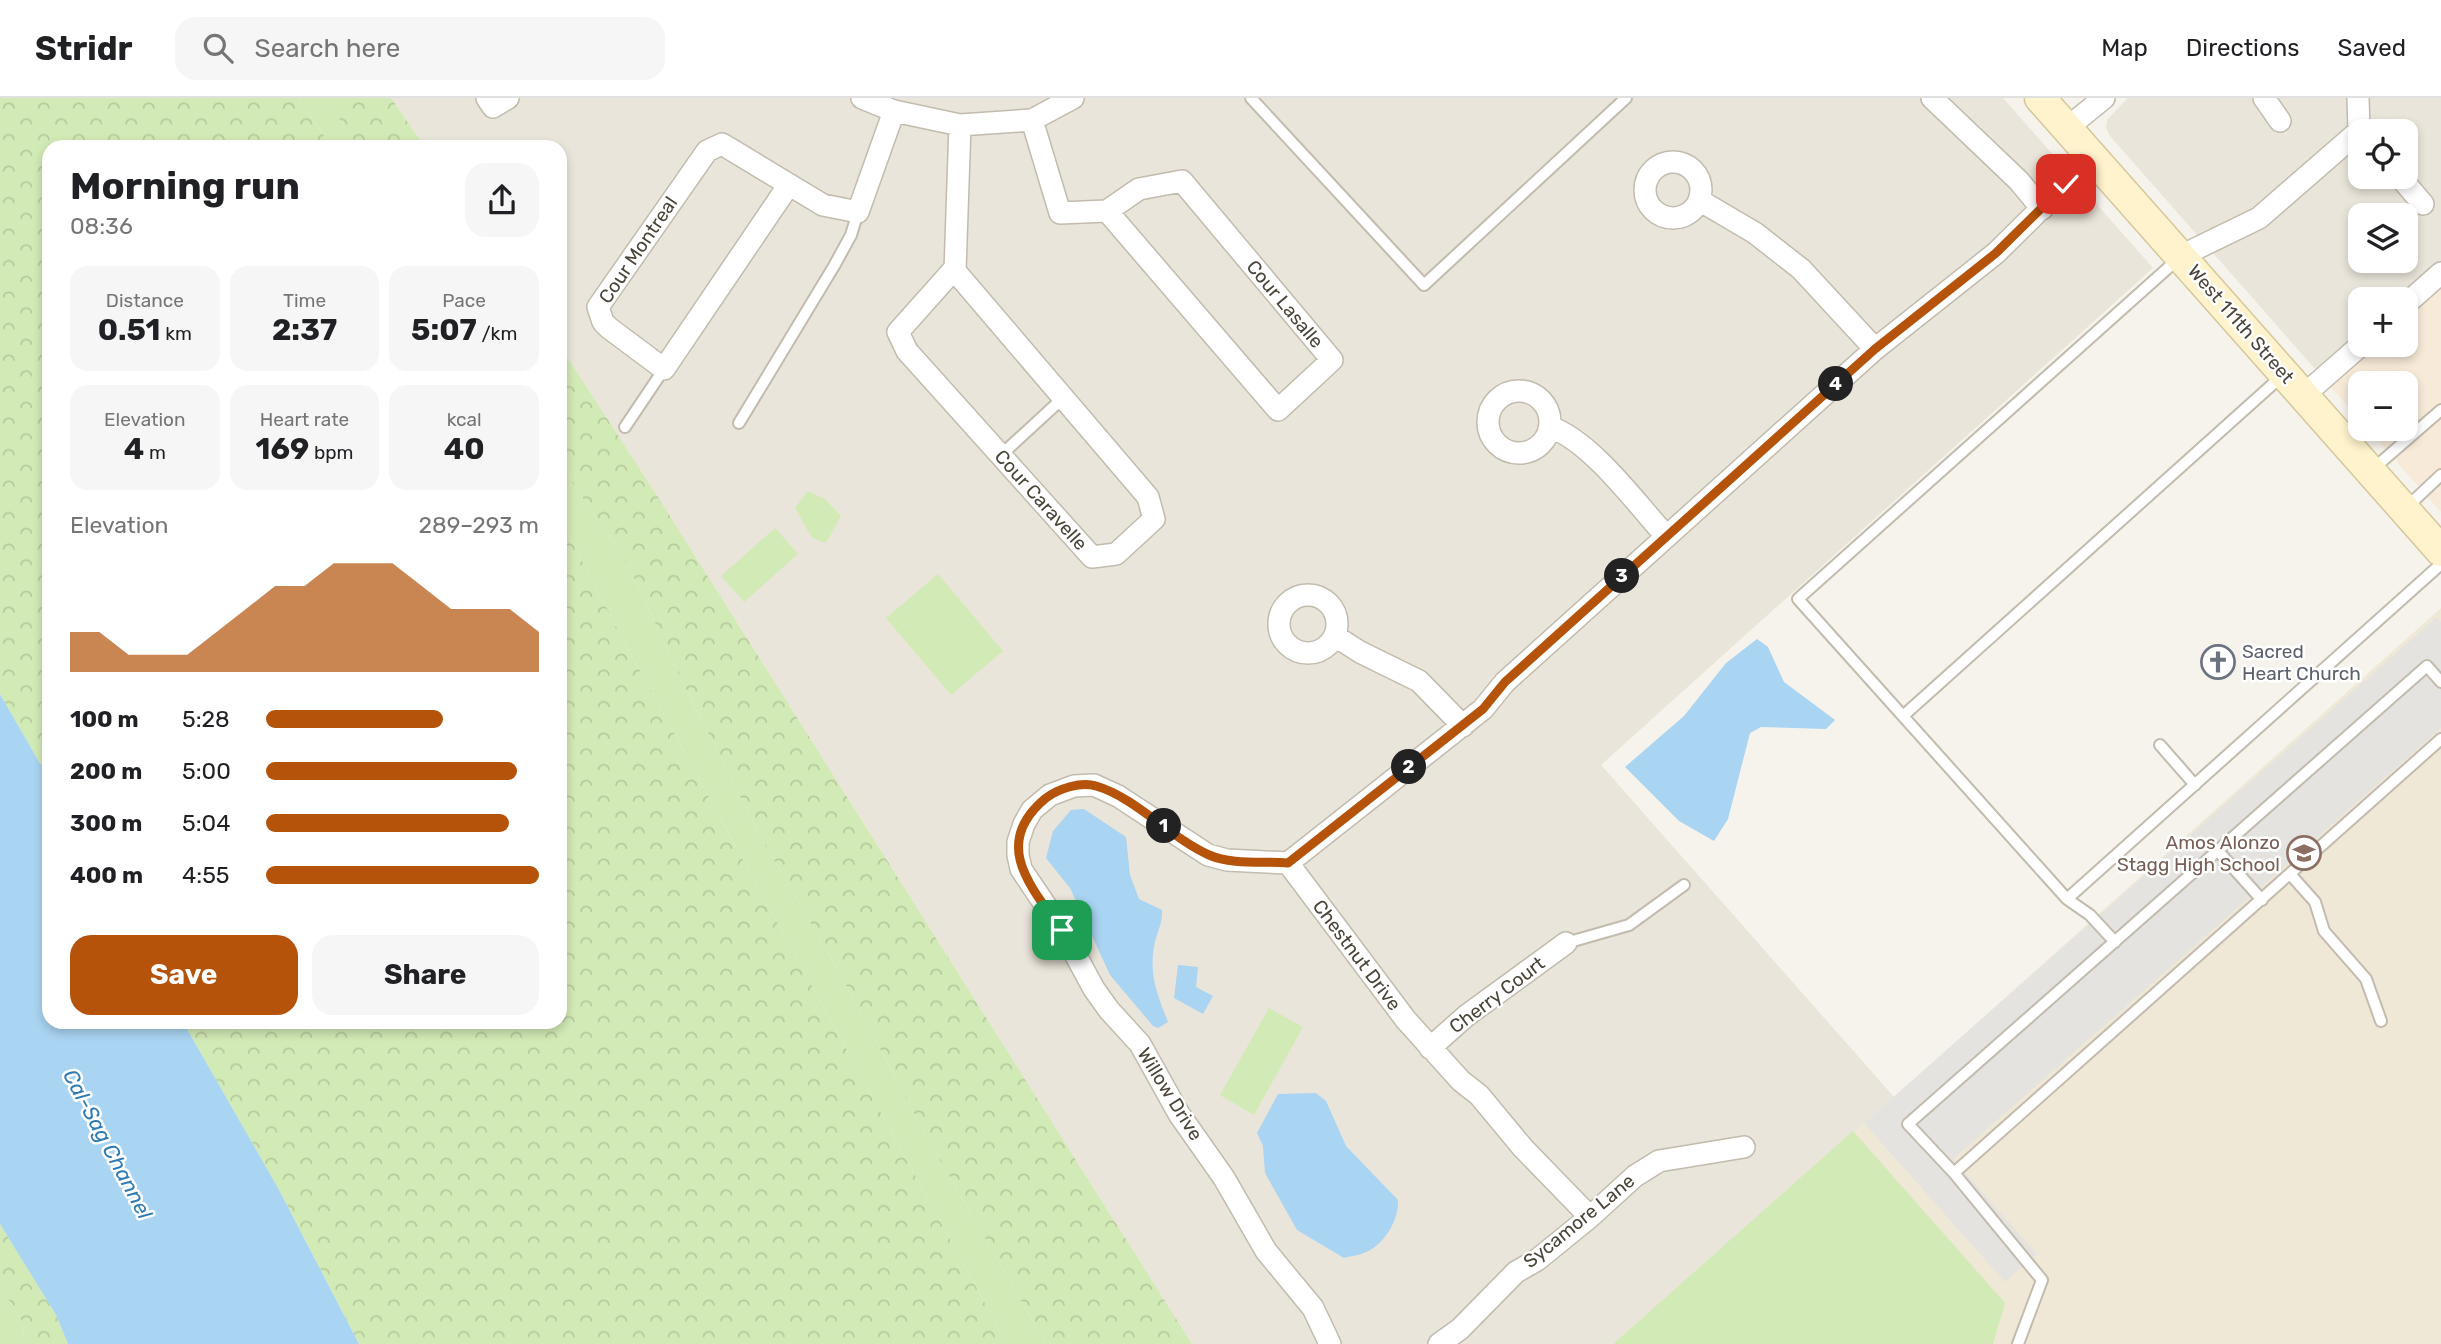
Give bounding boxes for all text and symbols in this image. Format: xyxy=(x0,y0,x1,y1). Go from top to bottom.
search box xyxy=(175,17,665,80)
text: Stridr xyxy=(35,29,133,68)
icon: search xyxy=(199,29,237,67)
text: Search here xyxy=(255,33,400,64)
text: Map xyxy=(2101,34,2148,62)
text: Directions xyxy=(2186,34,2299,62)
text: Saved xyxy=(2337,34,2406,62)
map controls xyxy=(2348,119,2418,441)
button: locate xyxy=(2348,119,2418,189)
pin xyxy=(2036,154,2096,214)
text: Morning run xyxy=(70,163,300,209)
button: share xyxy=(465,163,539,237)
icon: check xyxy=(2047,165,2085,203)
street label: Cour Montreal xyxy=(594,192,682,308)
button: layers xyxy=(2348,203,2418,273)
text: 08:36 xyxy=(70,212,133,240)
street label: Cour Lasalle xyxy=(1242,255,1328,353)
street label: West 111th Street xyxy=(2183,260,2299,389)
button: + xyxy=(2348,287,2418,357)
text: Distance xyxy=(106,289,184,312)
text: Time xyxy=(283,289,326,312)
text: Pace xyxy=(442,289,486,312)
text: 0.51 xyxy=(98,312,161,348)
text: 2:37 xyxy=(272,312,337,348)
text: 5:07 xyxy=(411,312,477,348)
text: km xyxy=(161,322,192,345)
text: /km xyxy=(477,322,517,345)
pin: 4 xyxy=(1818,366,1854,402)
button: − xyxy=(2348,371,2418,441)
text: 4 xyxy=(1829,372,1842,395)
text: Elevation xyxy=(104,408,186,431)
text: Heart rate xyxy=(260,408,349,431)
text: kcal xyxy=(447,408,482,431)
text: 4 xyxy=(124,431,144,467)
text: 169 xyxy=(256,431,309,467)
text: 40 xyxy=(444,431,485,467)
text: m xyxy=(144,441,166,464)
text: bpm xyxy=(309,441,353,464)
street label: Cour Caravelle xyxy=(990,445,1092,555)
text: Elevation xyxy=(70,511,169,539)
text: 289–293 m xyxy=(419,511,539,539)
pin: 3 xyxy=(1604,559,1640,594)
text: 3 xyxy=(1615,564,1628,587)
place label: Sacred Heart Church xyxy=(2242,640,2361,685)
church icon: Sacred Heart Church xyxy=(2199,643,2237,681)
text: 100 m xyxy=(70,705,139,733)
text: 5:28 xyxy=(182,705,230,733)
pin: 2 xyxy=(1392,750,1426,784)
text: 2 xyxy=(1402,755,1415,778)
text: 200 m xyxy=(70,757,142,785)
text: 5:00 xyxy=(182,757,231,785)
pin: 1 xyxy=(1146,808,1182,844)
text: 300 m xyxy=(70,809,142,837)
text: 5:04 xyxy=(182,809,230,837)
text: 1 xyxy=(1159,814,1168,837)
place label: Amos Alonzo Stagg High School xyxy=(2117,831,2280,876)
school or university icon: Amos Alonzo Stagg High School xyxy=(2285,834,2323,872)
text: 400 m xyxy=(70,861,143,889)
text: 4:55 xyxy=(182,861,230,889)
street label: Chestnut Drive xyxy=(1308,895,1406,1015)
pin xyxy=(1032,900,1092,960)
icon: arrive xyxy=(1043,911,1081,949)
button: Save xyxy=(70,935,298,1015)
button: Share xyxy=(312,935,539,1015)
street label: Cherry Court xyxy=(1445,951,1550,1038)
street label: Willow Drive xyxy=(1132,1043,1208,1145)
water label: Cal-Sag Channel xyxy=(58,1065,158,1224)
street label: Sycamore Lane xyxy=(1519,1169,1639,1273)

